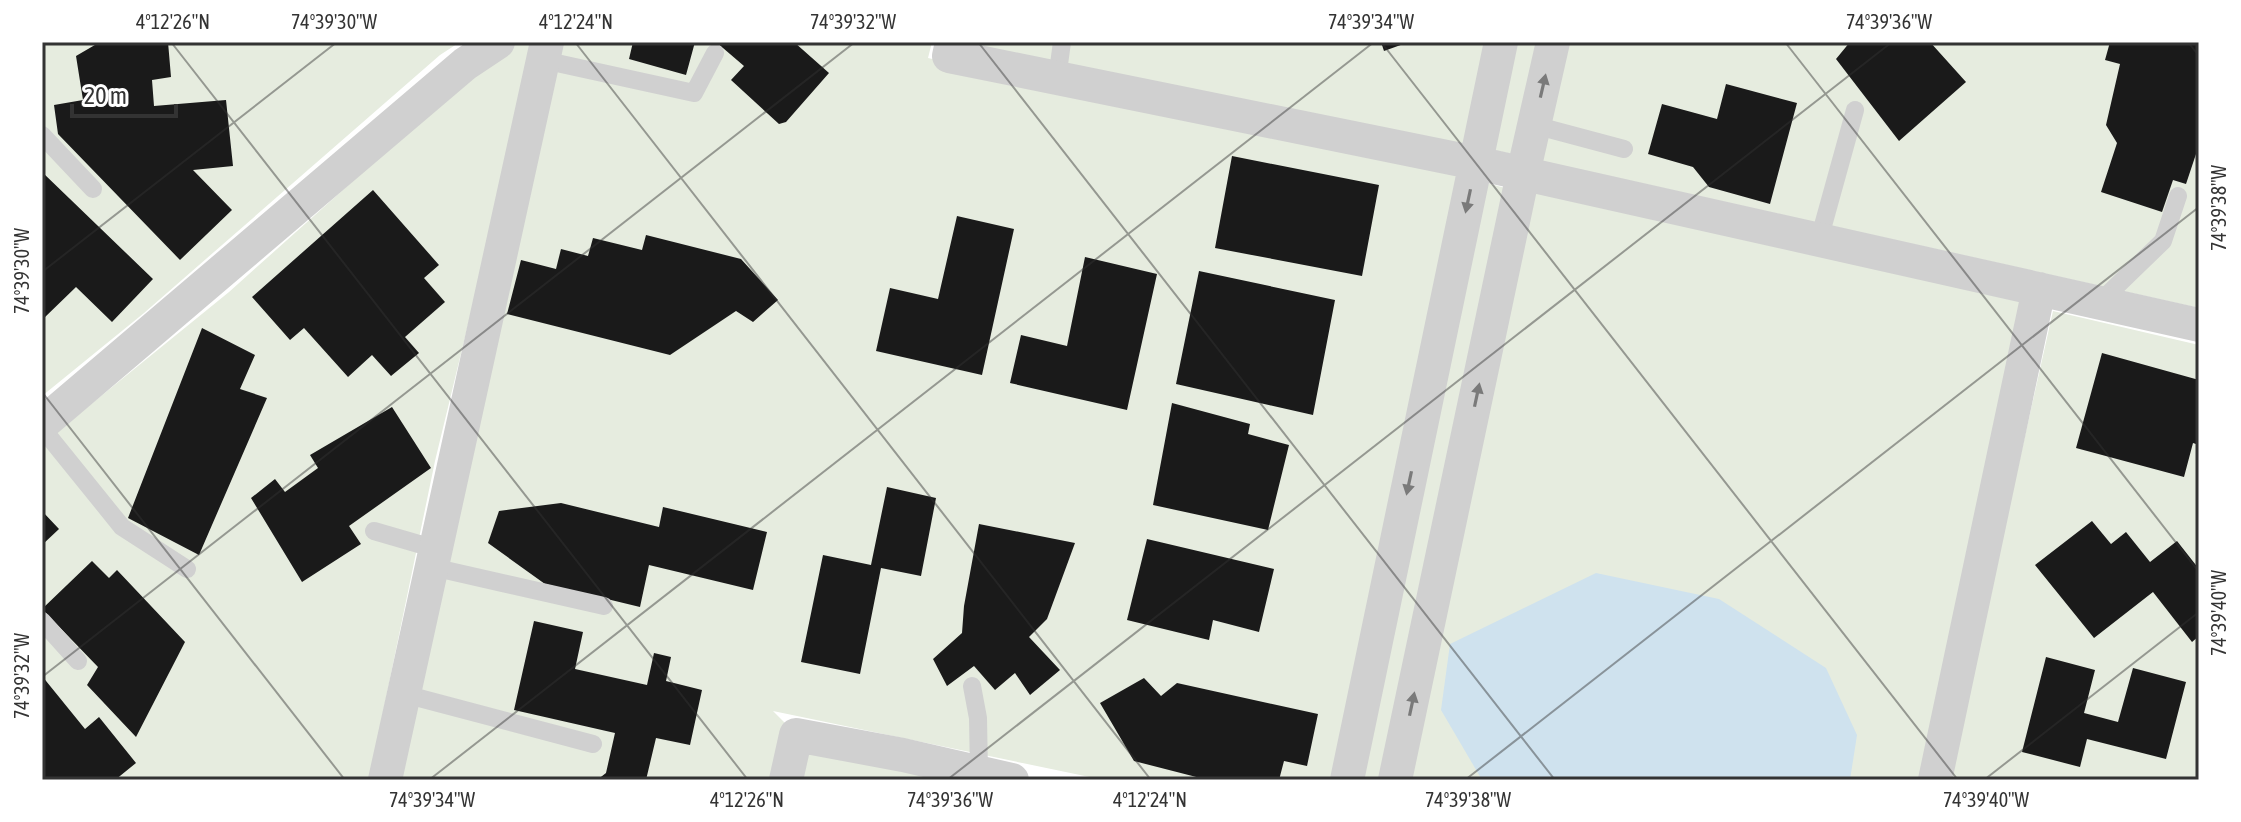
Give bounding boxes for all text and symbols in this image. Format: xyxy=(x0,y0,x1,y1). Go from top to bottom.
text: 4°12'26"N xyxy=(136,10,210,33)
text: 74°39'30"W xyxy=(291,10,378,33)
text: 4°12'24"N xyxy=(539,10,613,33)
text: 74°39'32"W xyxy=(810,10,897,33)
text: 74°39'34"W xyxy=(1328,10,1415,33)
text: 74°39'36"W xyxy=(1846,10,1933,33)
scale bar xyxy=(72,68,176,118)
one-way arrow xyxy=(1537,73,1550,98)
text: 20 m xyxy=(84,82,127,109)
text: 74°39'38"W xyxy=(2207,164,2230,251)
one-way arrow xyxy=(1461,188,1474,213)
text: 74°39'30"W xyxy=(10,227,33,314)
one-way arrow xyxy=(1471,382,1484,407)
one-way arrow xyxy=(1402,470,1415,495)
text: 74°39'40"W xyxy=(2207,569,2230,656)
text: 74°39'32"W xyxy=(10,632,33,719)
one-way arrow xyxy=(1406,691,1418,716)
text: 74°39'34"W xyxy=(389,788,476,811)
text: 4°12'26"N xyxy=(710,788,784,811)
text: 74°39'36"W xyxy=(907,788,994,811)
text: 4°12'24"N xyxy=(1113,788,1187,811)
text: 74°39'38"W xyxy=(1425,788,1512,811)
text: 74°39'40"W xyxy=(1943,788,2030,811)

